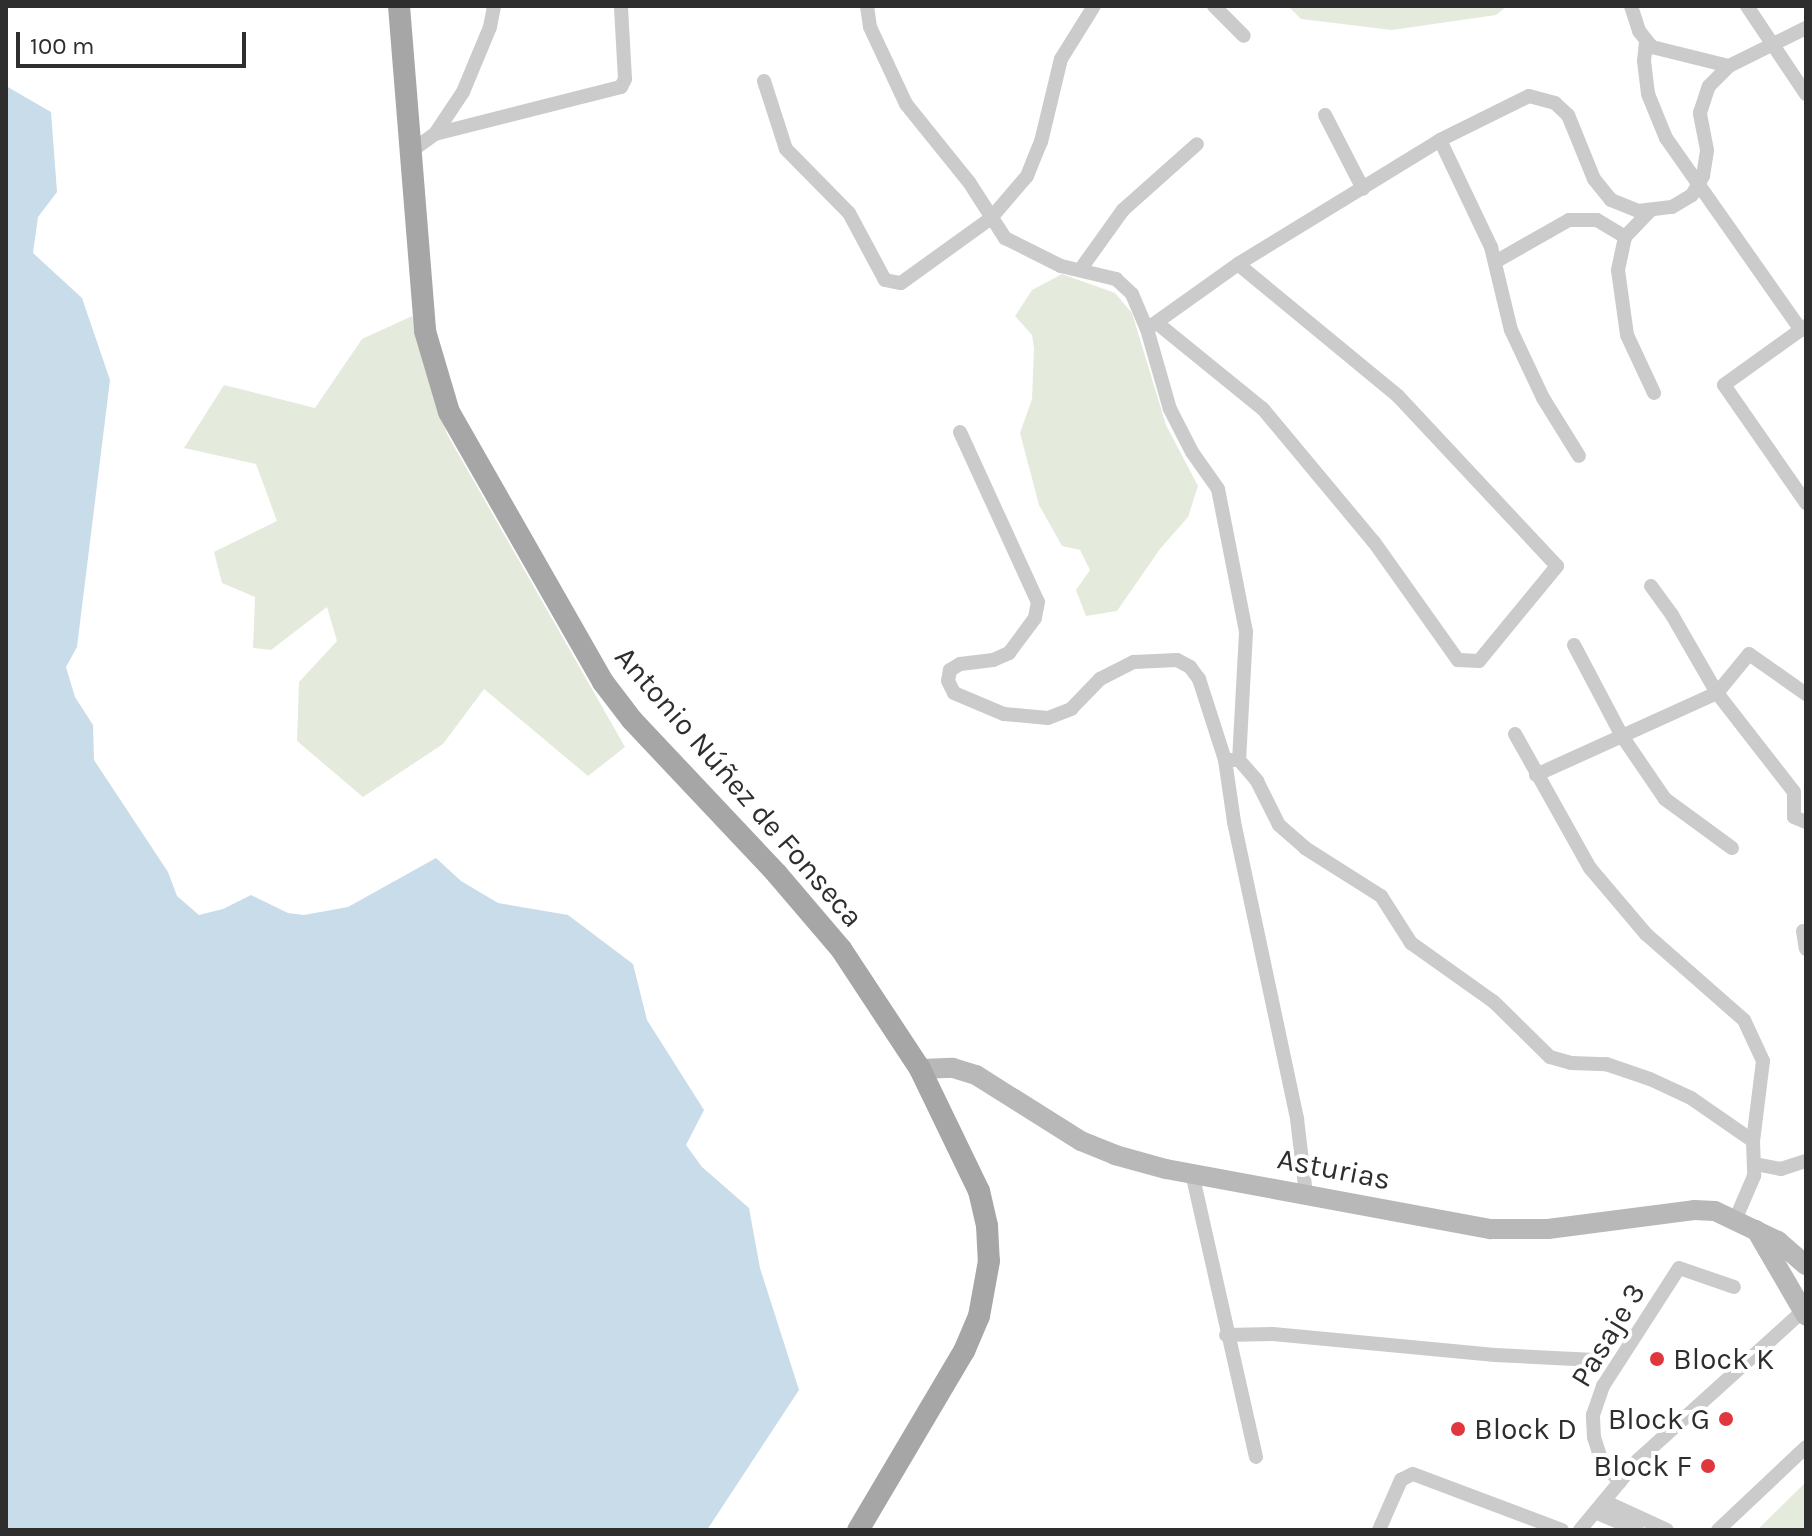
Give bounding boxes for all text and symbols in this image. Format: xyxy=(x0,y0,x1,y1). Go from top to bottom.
scale bar xyxy=(20,16,250,66)
text: 100 m xyxy=(30,32,95,60)
street label: Antonio Núñez de Fonseca xyxy=(607,639,871,935)
street label: Asturias xyxy=(1274,1140,1394,1198)
street label: Pasaje 3 xyxy=(1563,1276,1653,1394)
place label: Block K xyxy=(1673,1341,1774,1377)
marker: Block K xyxy=(1648,1350,1666,1368)
place label: Block G xyxy=(1608,1401,1710,1437)
marker: Block G xyxy=(1717,1410,1735,1428)
place label: Block D xyxy=(1474,1411,1577,1447)
marker: Block D xyxy=(1449,1420,1467,1438)
place label: Block F xyxy=(1593,1448,1692,1484)
marker: Block F xyxy=(1699,1457,1717,1475)

